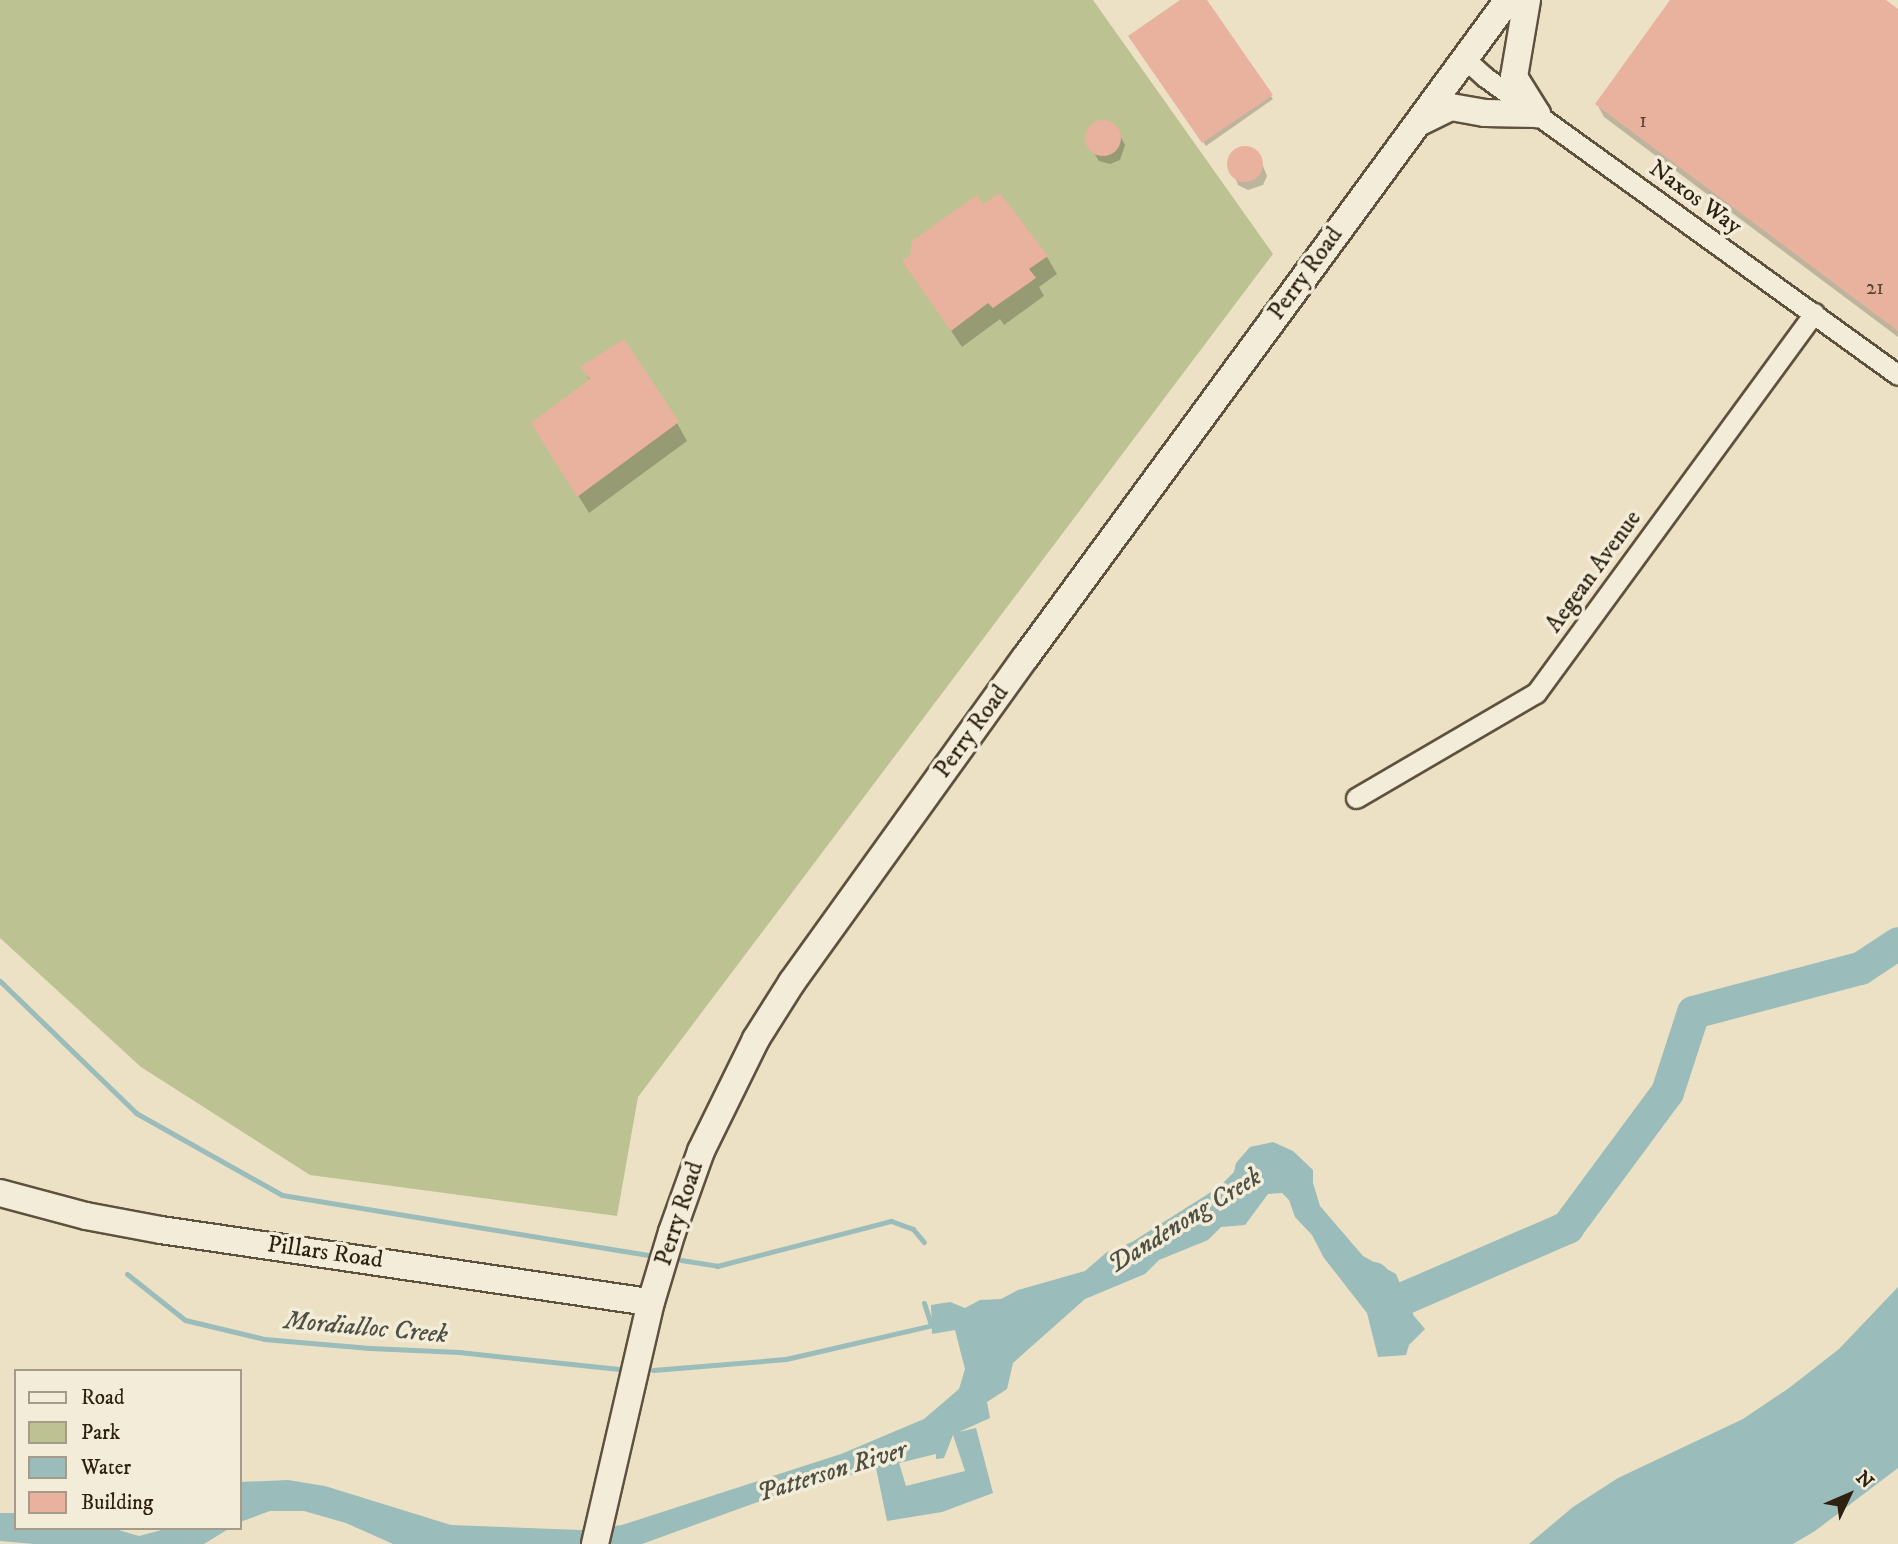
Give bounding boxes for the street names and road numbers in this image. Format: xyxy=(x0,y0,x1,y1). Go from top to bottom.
street label: Naxos Way xyxy=(1643,155,1747,241)
street label: Perry Road xyxy=(1263,222,1349,326)
street label: Aegean Avenue xyxy=(1540,505,1648,639)
street label: Perry Road xyxy=(929,680,1015,784)
street label: Perry Road xyxy=(650,1158,710,1270)
street label: Pillars Road xyxy=(265,1231,385,1275)

